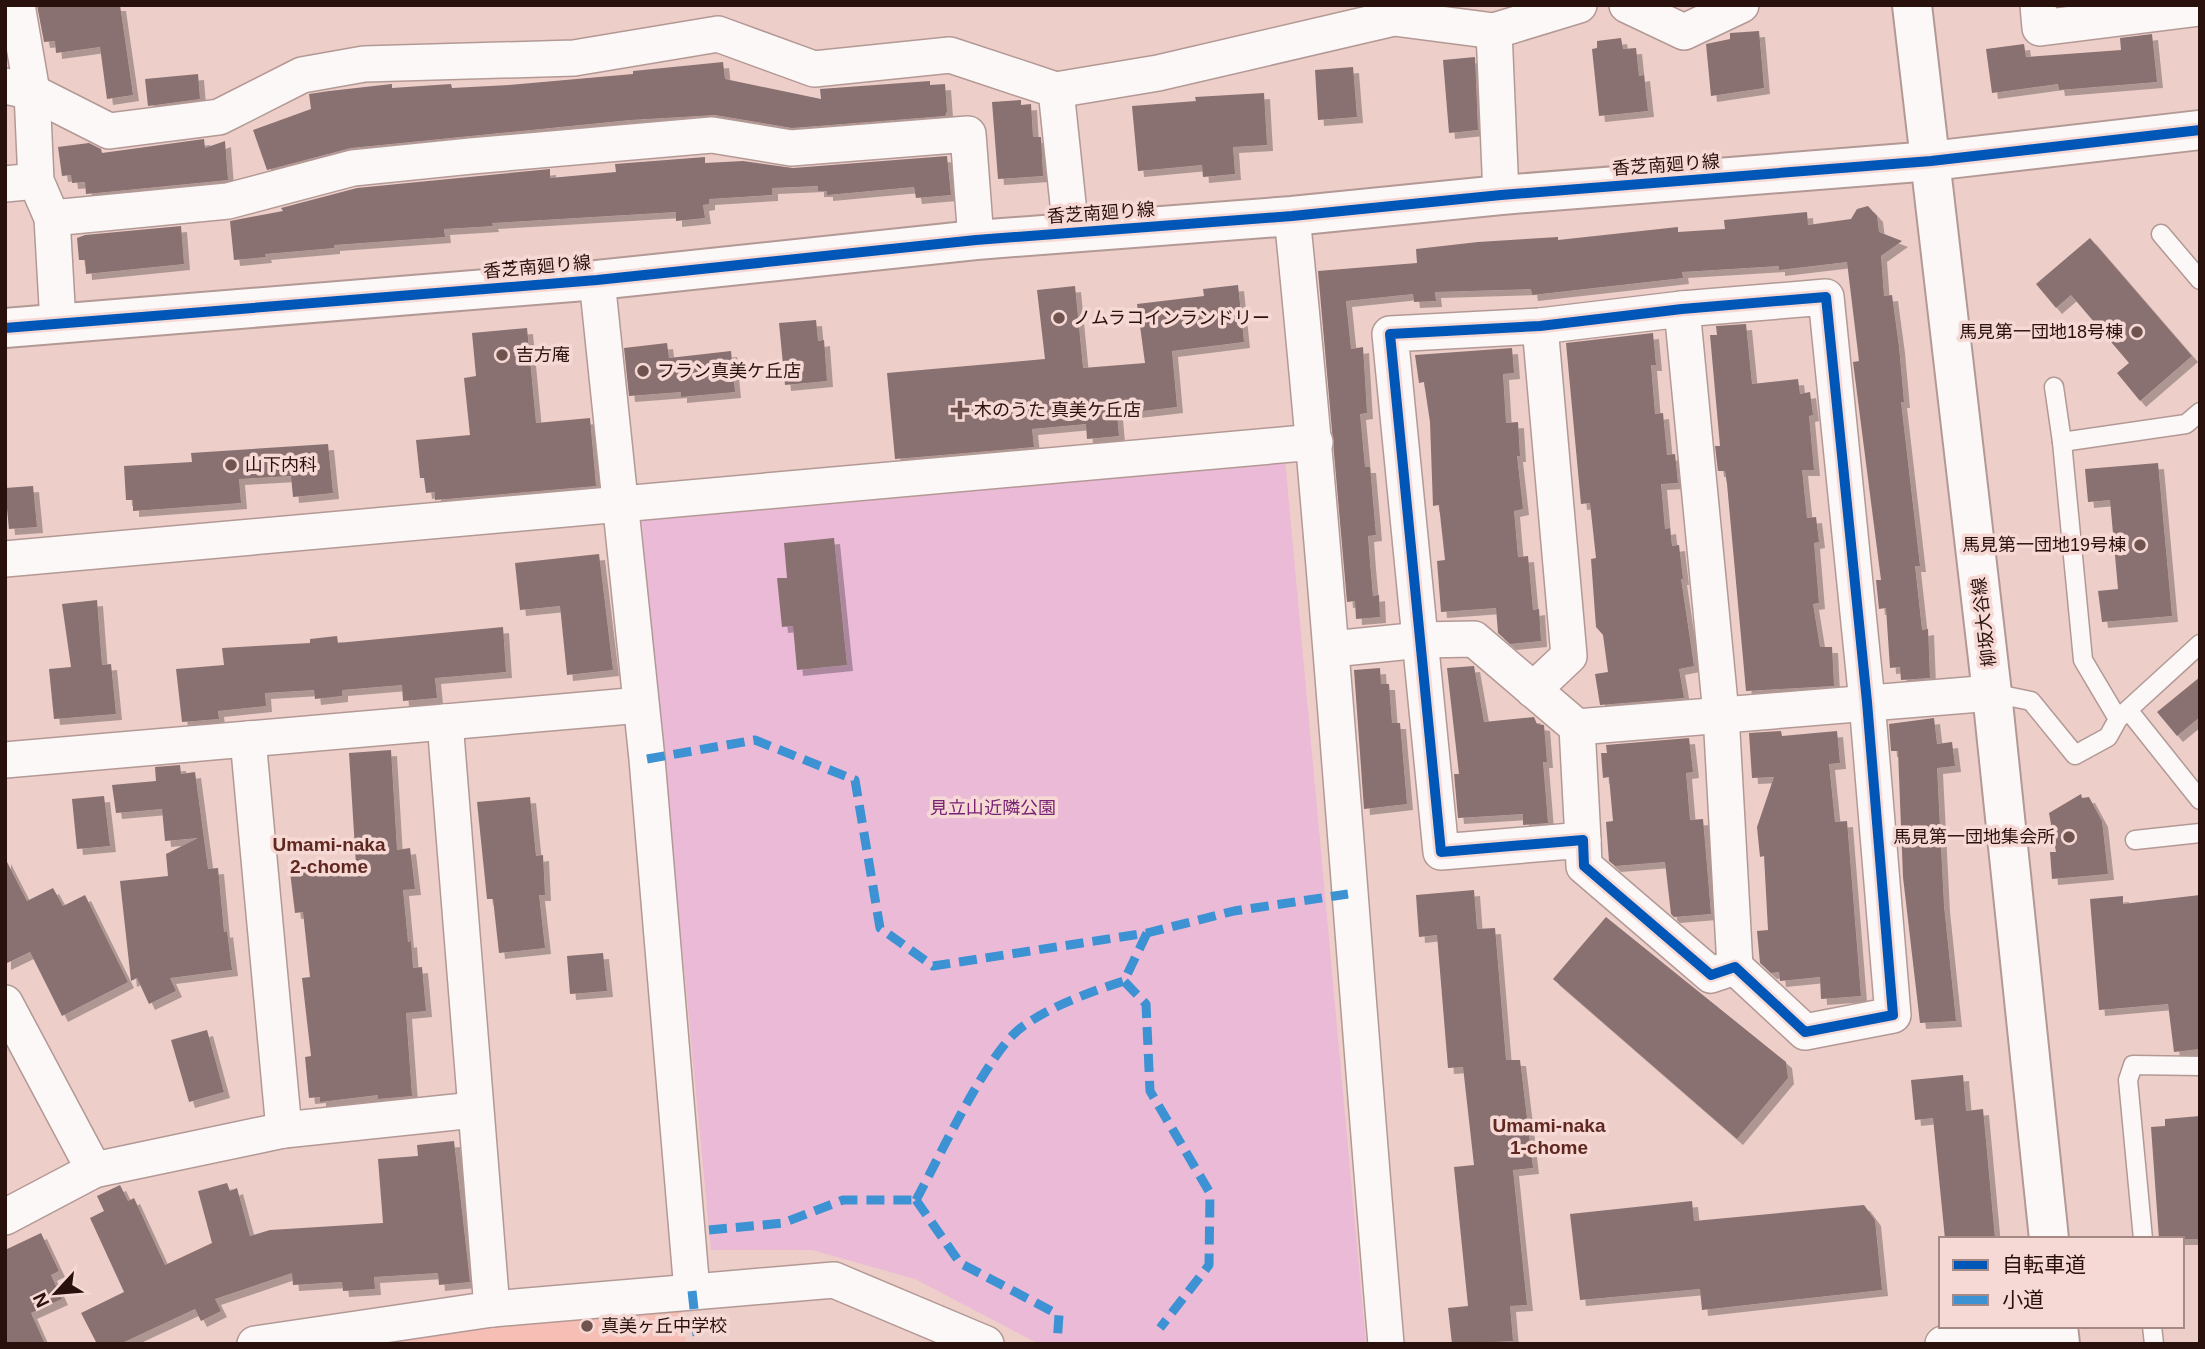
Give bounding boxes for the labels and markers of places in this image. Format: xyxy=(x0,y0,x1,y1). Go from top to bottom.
place label: ノムラコインランドリー xyxy=(1073,308,1270,328)
marker: ノムラコインランドリー xyxy=(1051,310,1067,326)
place label: 馬見第一団地18号棟 xyxy=(1959,322,2123,342)
marker: 馬見第一団地18号棟 xyxy=(2129,324,2145,340)
place label: 吉方庵 xyxy=(516,345,570,365)
marker: 吉方庵 xyxy=(494,347,510,363)
place label: フラン真美ケ丘店 xyxy=(657,361,801,381)
marker: フラン真美ケ丘店 xyxy=(635,363,651,379)
place label: 木のうた 真美ケ丘店 xyxy=(974,400,1141,420)
marker: 木のうた 真美ケ丘店 xyxy=(952,402,968,418)
place label: 山下内科 xyxy=(245,455,317,475)
marker: 山下内科 xyxy=(223,457,239,473)
place label: 馬見第一団地19号棟 xyxy=(1962,535,2126,555)
marker: 馬見第一団地19号棟 xyxy=(2132,537,2148,553)
place label: 馬見第一団地集会所 xyxy=(1893,827,2055,847)
marker: 馬見第一団地集会所 xyxy=(2061,829,2077,845)
place label: 真美ヶ丘中学校 xyxy=(601,1316,727,1336)
marker: 真美ヶ丘中学校 xyxy=(579,1318,595,1334)

